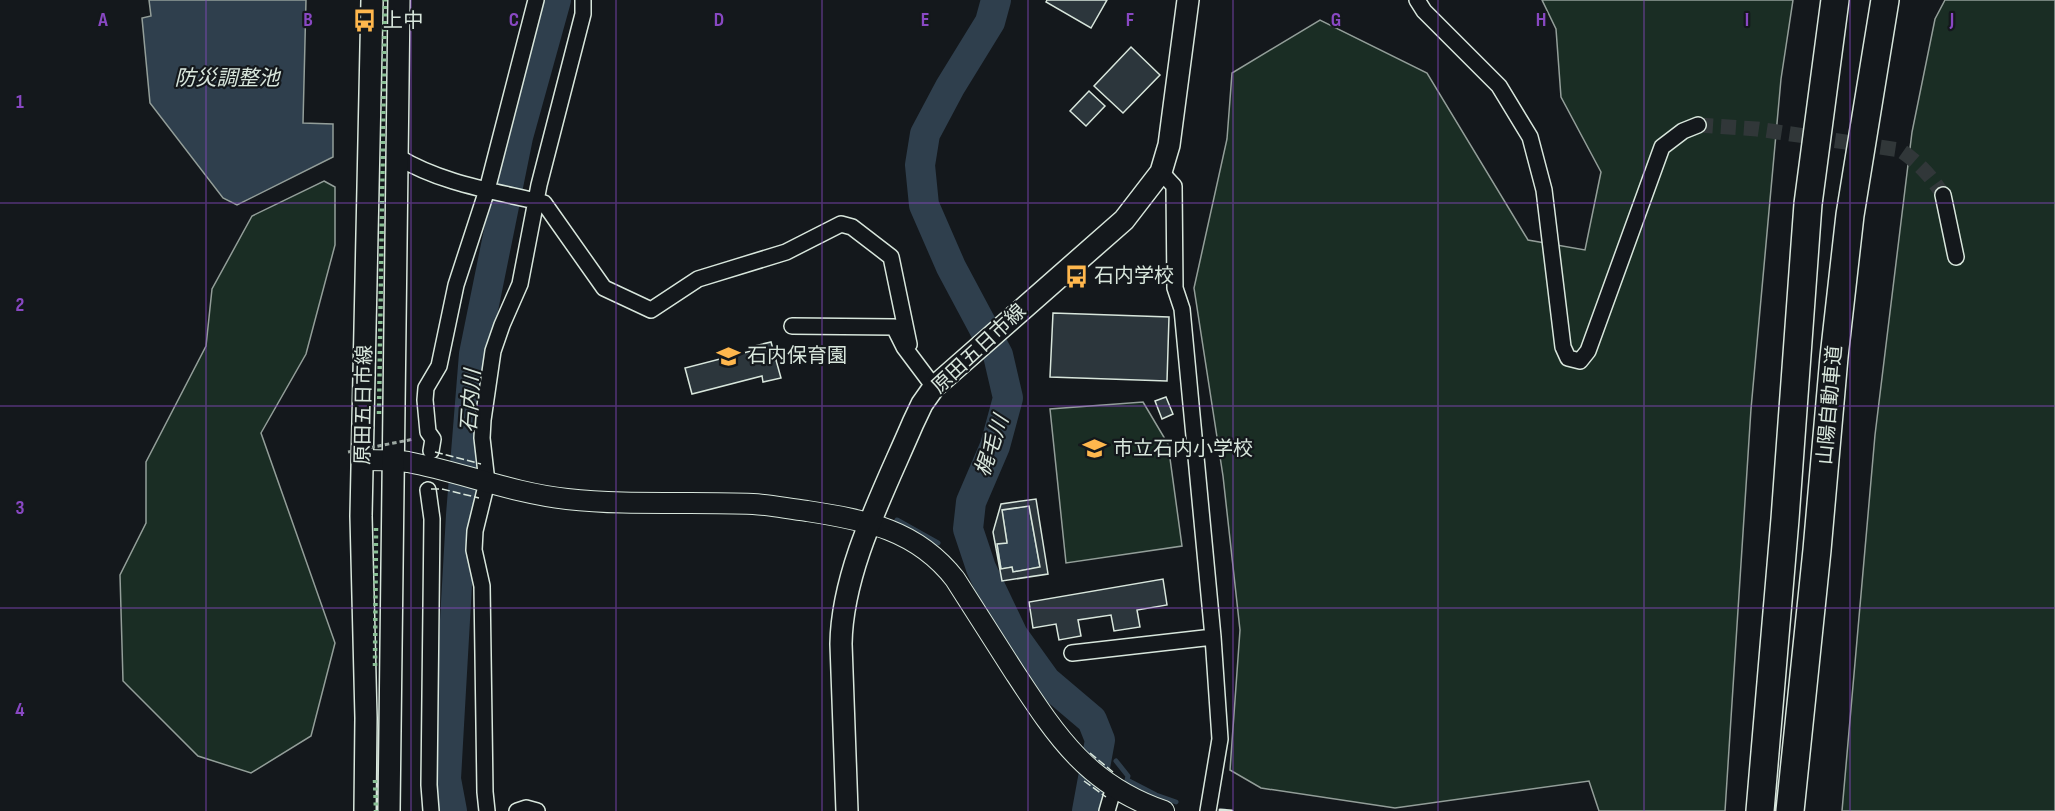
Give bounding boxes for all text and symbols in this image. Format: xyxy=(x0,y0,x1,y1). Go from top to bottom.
text: A xyxy=(97,8,108,32)
text: B xyxy=(303,8,313,32)
bus stop icon: 上中 xyxy=(352,8,378,34)
text: C xyxy=(509,8,519,32)
text: D xyxy=(714,8,724,32)
text: E xyxy=(921,8,929,32)
text: F xyxy=(1126,8,1134,32)
text: G xyxy=(1331,8,1341,32)
text: H xyxy=(1536,8,1546,32)
text: I xyxy=(1745,8,1749,32)
text: J xyxy=(1949,8,1954,32)
place label: 上中 xyxy=(383,9,423,33)
water label: 防災調整池 xyxy=(175,66,281,91)
text: 1 xyxy=(16,90,24,114)
bus stop icon: 石内学校 xyxy=(1063,263,1089,289)
place label: 石内学校 xyxy=(1094,264,1174,288)
text: 2 xyxy=(16,293,24,317)
street label: 原田五日市線 xyxy=(927,299,1031,399)
school or university icon: 石内保育園 xyxy=(716,343,742,369)
place label: 石内保育園 xyxy=(747,344,847,368)
street label: 山陽自動車道 xyxy=(1813,344,1847,466)
street label: 原田五日市線 xyxy=(351,345,377,465)
water label: 石内川 xyxy=(456,367,486,433)
water label: 梶毛川 xyxy=(970,410,1015,480)
school or university icon: 市立石内小学校 xyxy=(1082,436,1108,462)
place label: 市立石内小学校 xyxy=(1113,437,1253,461)
text: 3 xyxy=(16,496,25,520)
text: 4 xyxy=(15,698,25,722)

